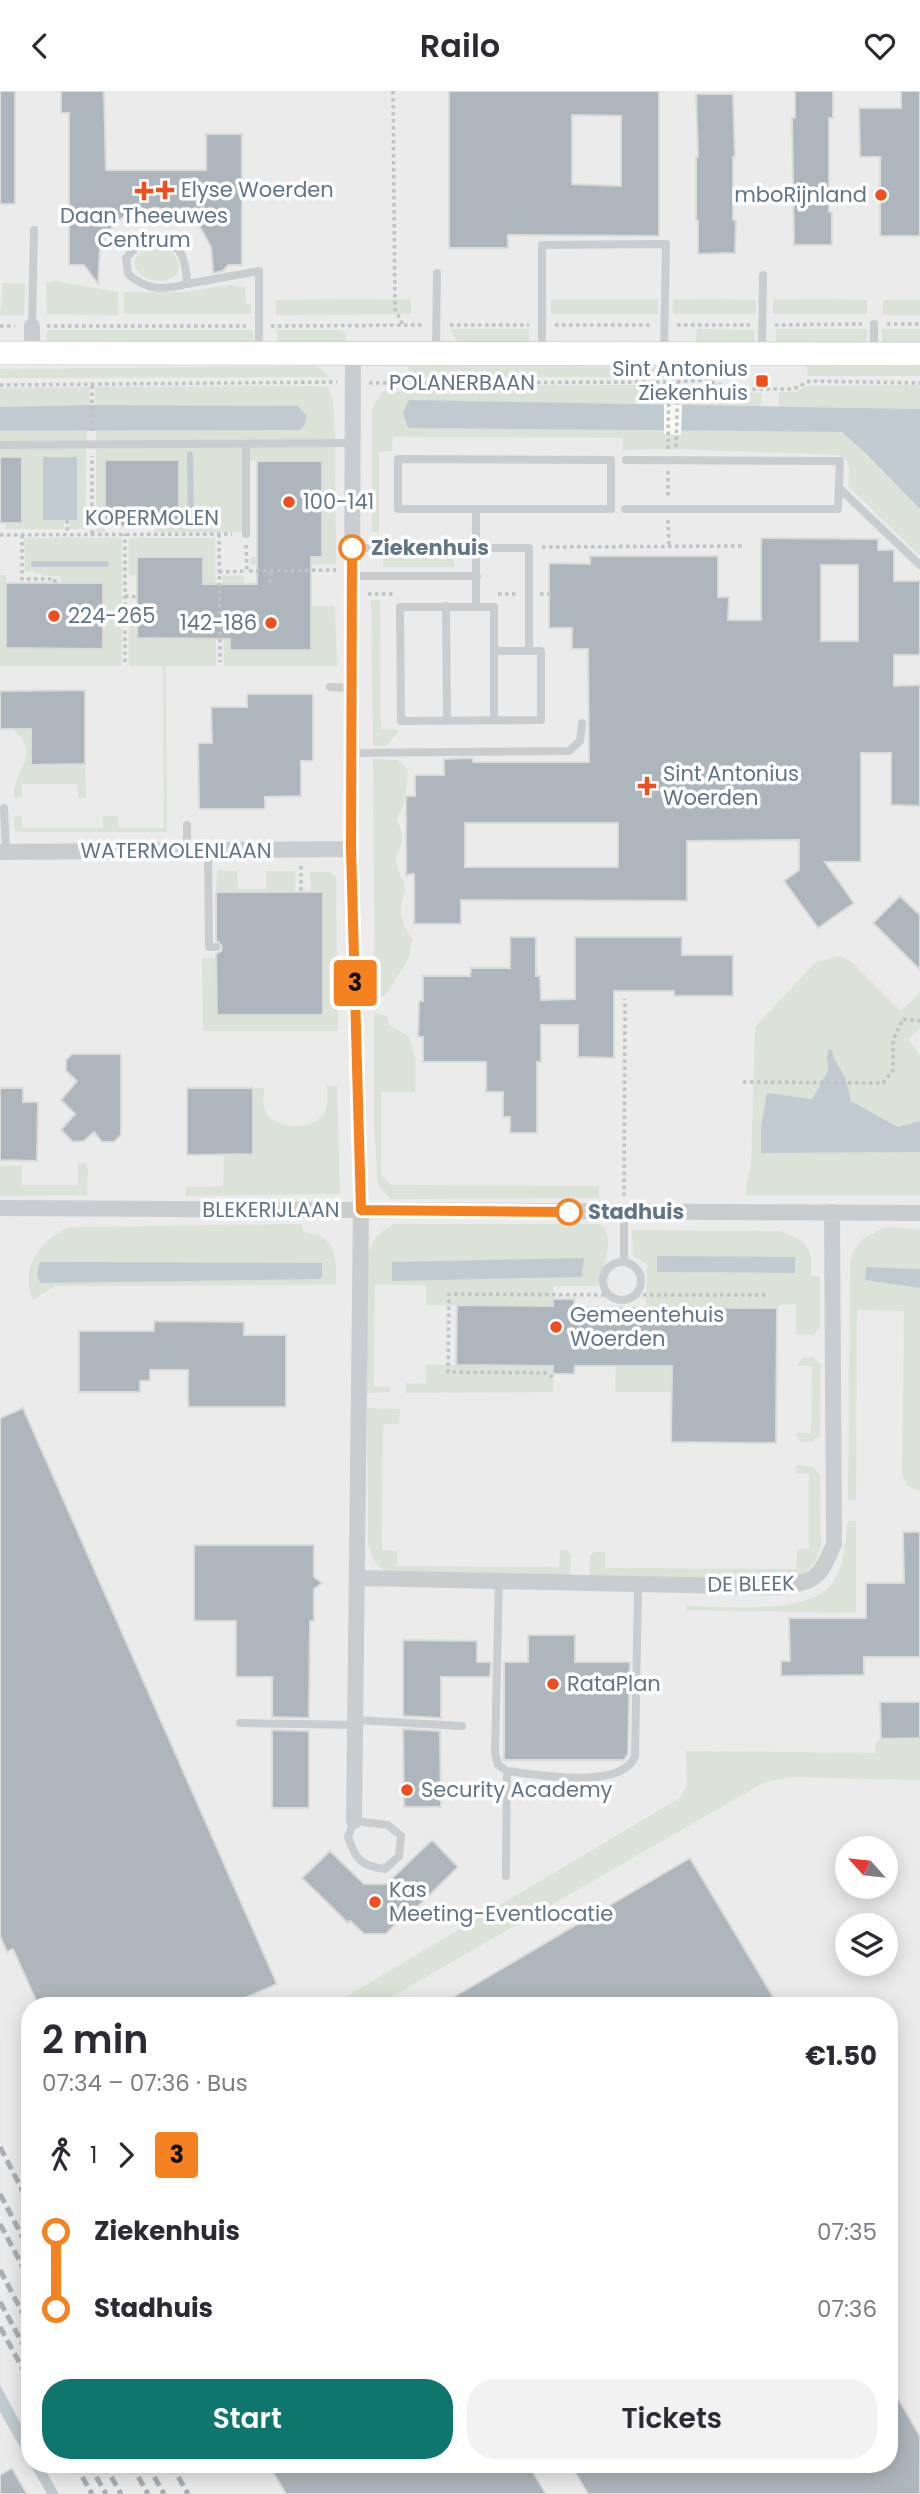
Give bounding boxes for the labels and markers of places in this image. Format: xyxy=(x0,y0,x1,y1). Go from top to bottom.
place label: Elyse Woerden xyxy=(181,175,334,204)
marker: Elyse Woerden xyxy=(155,180,175,200)
place label: mboRijnland xyxy=(734,180,867,209)
marker: Daan Theeuwes Centrum xyxy=(134,181,154,201)
marker: mboRijnland xyxy=(873,187,889,203)
place label: Daan Theeuwes Centrum xyxy=(60,201,228,254)
place label: Sint Antonius Ziekenhuis xyxy=(612,354,748,407)
marker: Sint Antonius Ziekenhuis xyxy=(754,373,770,389)
place label: 100-141 xyxy=(303,487,374,516)
marker: 100-141 xyxy=(281,494,297,510)
place label: Ziekenhuis xyxy=(371,533,489,562)
marker: Ziekenhuis xyxy=(339,535,365,561)
place label: 224-265 xyxy=(68,601,156,630)
marker: 224-265 xyxy=(46,608,62,624)
place label: 142-186 xyxy=(180,608,257,637)
marker: 142-186 xyxy=(263,615,279,631)
place label: Sint Antonius Woerden xyxy=(663,759,799,812)
marker: Sint Antonius Woerden xyxy=(637,776,657,796)
place label: Stadhuis xyxy=(588,1197,684,1226)
marker: Stadhuis xyxy=(556,1199,582,1225)
place label: Gemeentehuis Woerden xyxy=(570,1300,724,1353)
marker: Gemeentehuis Woerden xyxy=(548,1319,564,1335)
place label: RataPlan xyxy=(567,1669,661,1698)
marker: RataPlan xyxy=(545,1676,561,1692)
place label: Security Academy xyxy=(421,1775,613,1804)
marker: Security Academy xyxy=(399,1782,415,1798)
place label: Kas Meeting-Eventlocatie xyxy=(389,1875,613,1928)
marker: Kas Meeting-Eventlocatie xyxy=(367,1894,383,1910)

